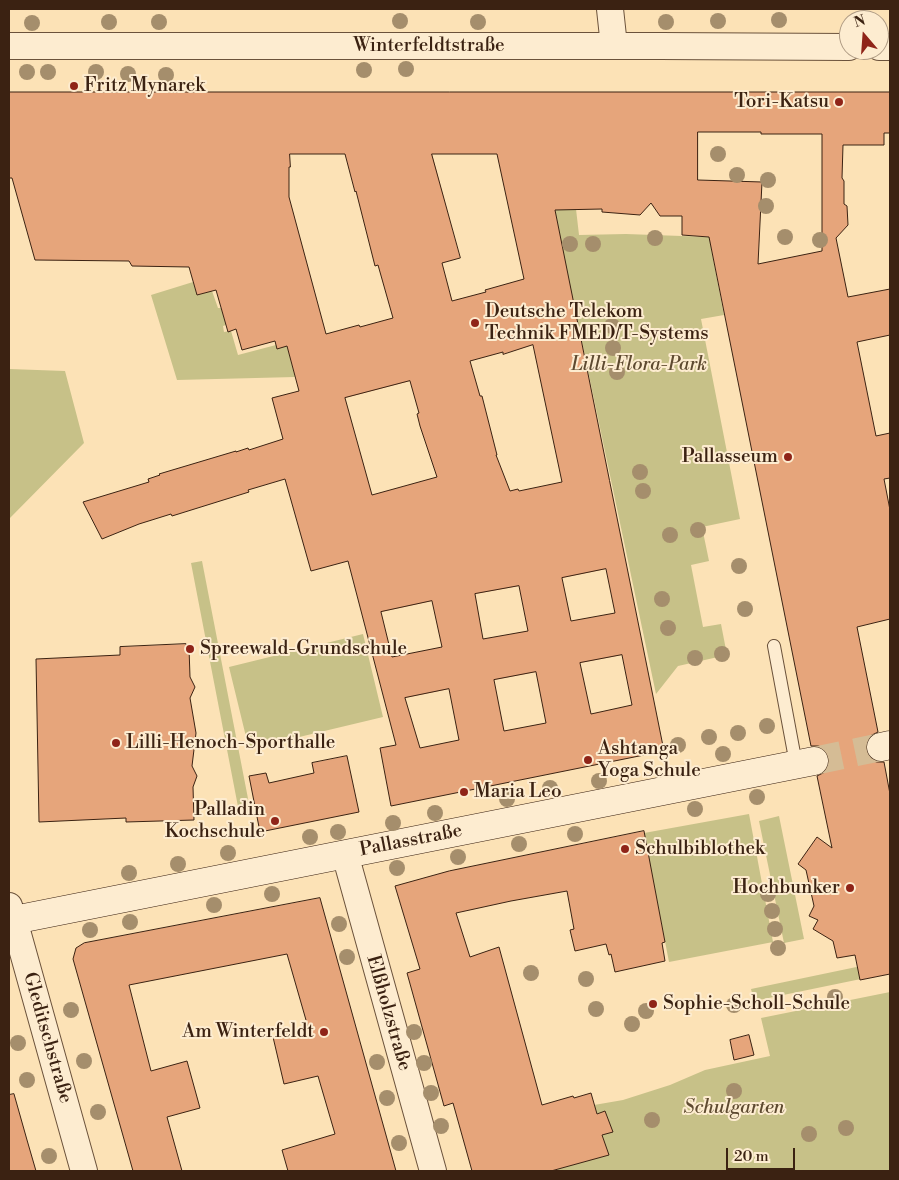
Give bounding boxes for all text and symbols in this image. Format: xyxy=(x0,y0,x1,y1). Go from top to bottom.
north arrow xyxy=(839,10,889,60)
text: N xyxy=(852,11,868,32)
street label: Winterfeldtstraße xyxy=(353,35,505,57)
place label: Fritz Mynarek xyxy=(84,75,205,97)
marker: Fritz Mynarek xyxy=(68,80,80,92)
place label: Tori-Katsu xyxy=(734,91,829,113)
marker: Tori-Katsu xyxy=(833,96,845,108)
place label: Deutsche Telekom Technik FMED/T-Systems xyxy=(485,301,709,345)
marker: Deutsche Telekom Technik FMED/T-Systems xyxy=(469,317,481,329)
park label: Lilli-Flora-Park xyxy=(571,354,707,376)
place label: Pallasseum xyxy=(682,446,778,468)
marker: Pallasseum xyxy=(782,451,794,463)
place label: Spreewald-Grundschule xyxy=(200,638,407,660)
marker: Spreewald-Grundschule xyxy=(184,643,196,655)
place label: Lilli-Henoch-Sporthalle xyxy=(126,732,335,754)
marker: Lilli-Henoch-Sporthalle xyxy=(110,737,122,749)
place label: Ashtanga Yoga Schule xyxy=(598,738,701,782)
marker: Ashtanga Yoga Schule xyxy=(582,754,594,766)
place label: Maria Leo xyxy=(474,781,562,803)
marker: Maria Leo xyxy=(458,786,470,798)
place label: Palladin Kochschule xyxy=(165,799,265,843)
marker: Palladin Kochschule xyxy=(269,815,281,827)
street label: Pallasstraße xyxy=(358,820,464,862)
place label: Schulbiblothek xyxy=(635,838,765,860)
marker: Schulbiblothek xyxy=(619,843,631,855)
place label: Hochbunker xyxy=(733,877,840,899)
marker: Hochbunker xyxy=(844,882,856,894)
street label: Elßholzstraße xyxy=(361,952,415,1074)
street label: Gleditschstraße xyxy=(17,970,77,1106)
place label: Sophie-Scholl-Schule xyxy=(663,993,850,1015)
marker: Sophie-Scholl-Schule xyxy=(647,998,659,1010)
place label: Am Winterfeldt xyxy=(182,1021,314,1043)
marker: Am Winterfeldt xyxy=(318,1026,330,1038)
park label: Schulgarten xyxy=(684,1097,784,1119)
scale bar xyxy=(729,1138,798,1170)
text: 20 m xyxy=(734,1147,769,1166)

